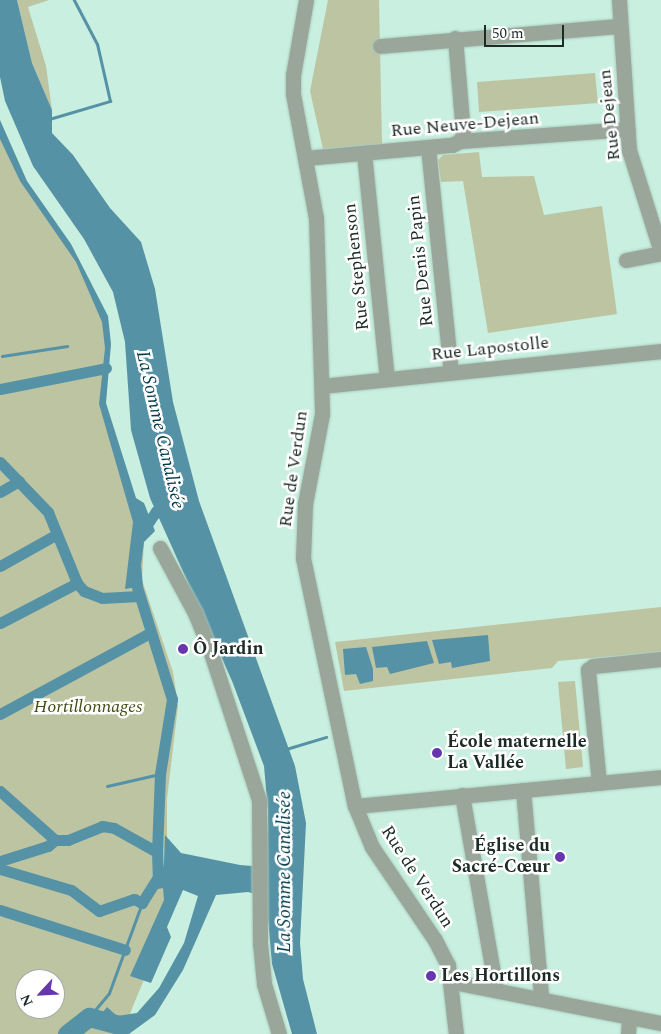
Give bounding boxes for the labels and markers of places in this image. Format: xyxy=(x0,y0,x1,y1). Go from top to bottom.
place label: Ô Jardin xyxy=(193,638,264,660)
marker: Ô Jardin xyxy=(177,643,189,655)
place label: École maternelle La Vallée xyxy=(447,732,587,774)
marker: École maternelle La Vallée xyxy=(431,747,443,759)
place label: Église du Sacré-Cœur xyxy=(452,836,550,879)
marker: Église du Sacré-Cœur xyxy=(554,851,566,863)
place label: Les Hortillons xyxy=(441,965,560,987)
marker: Les Hortillons xyxy=(425,970,437,982)

